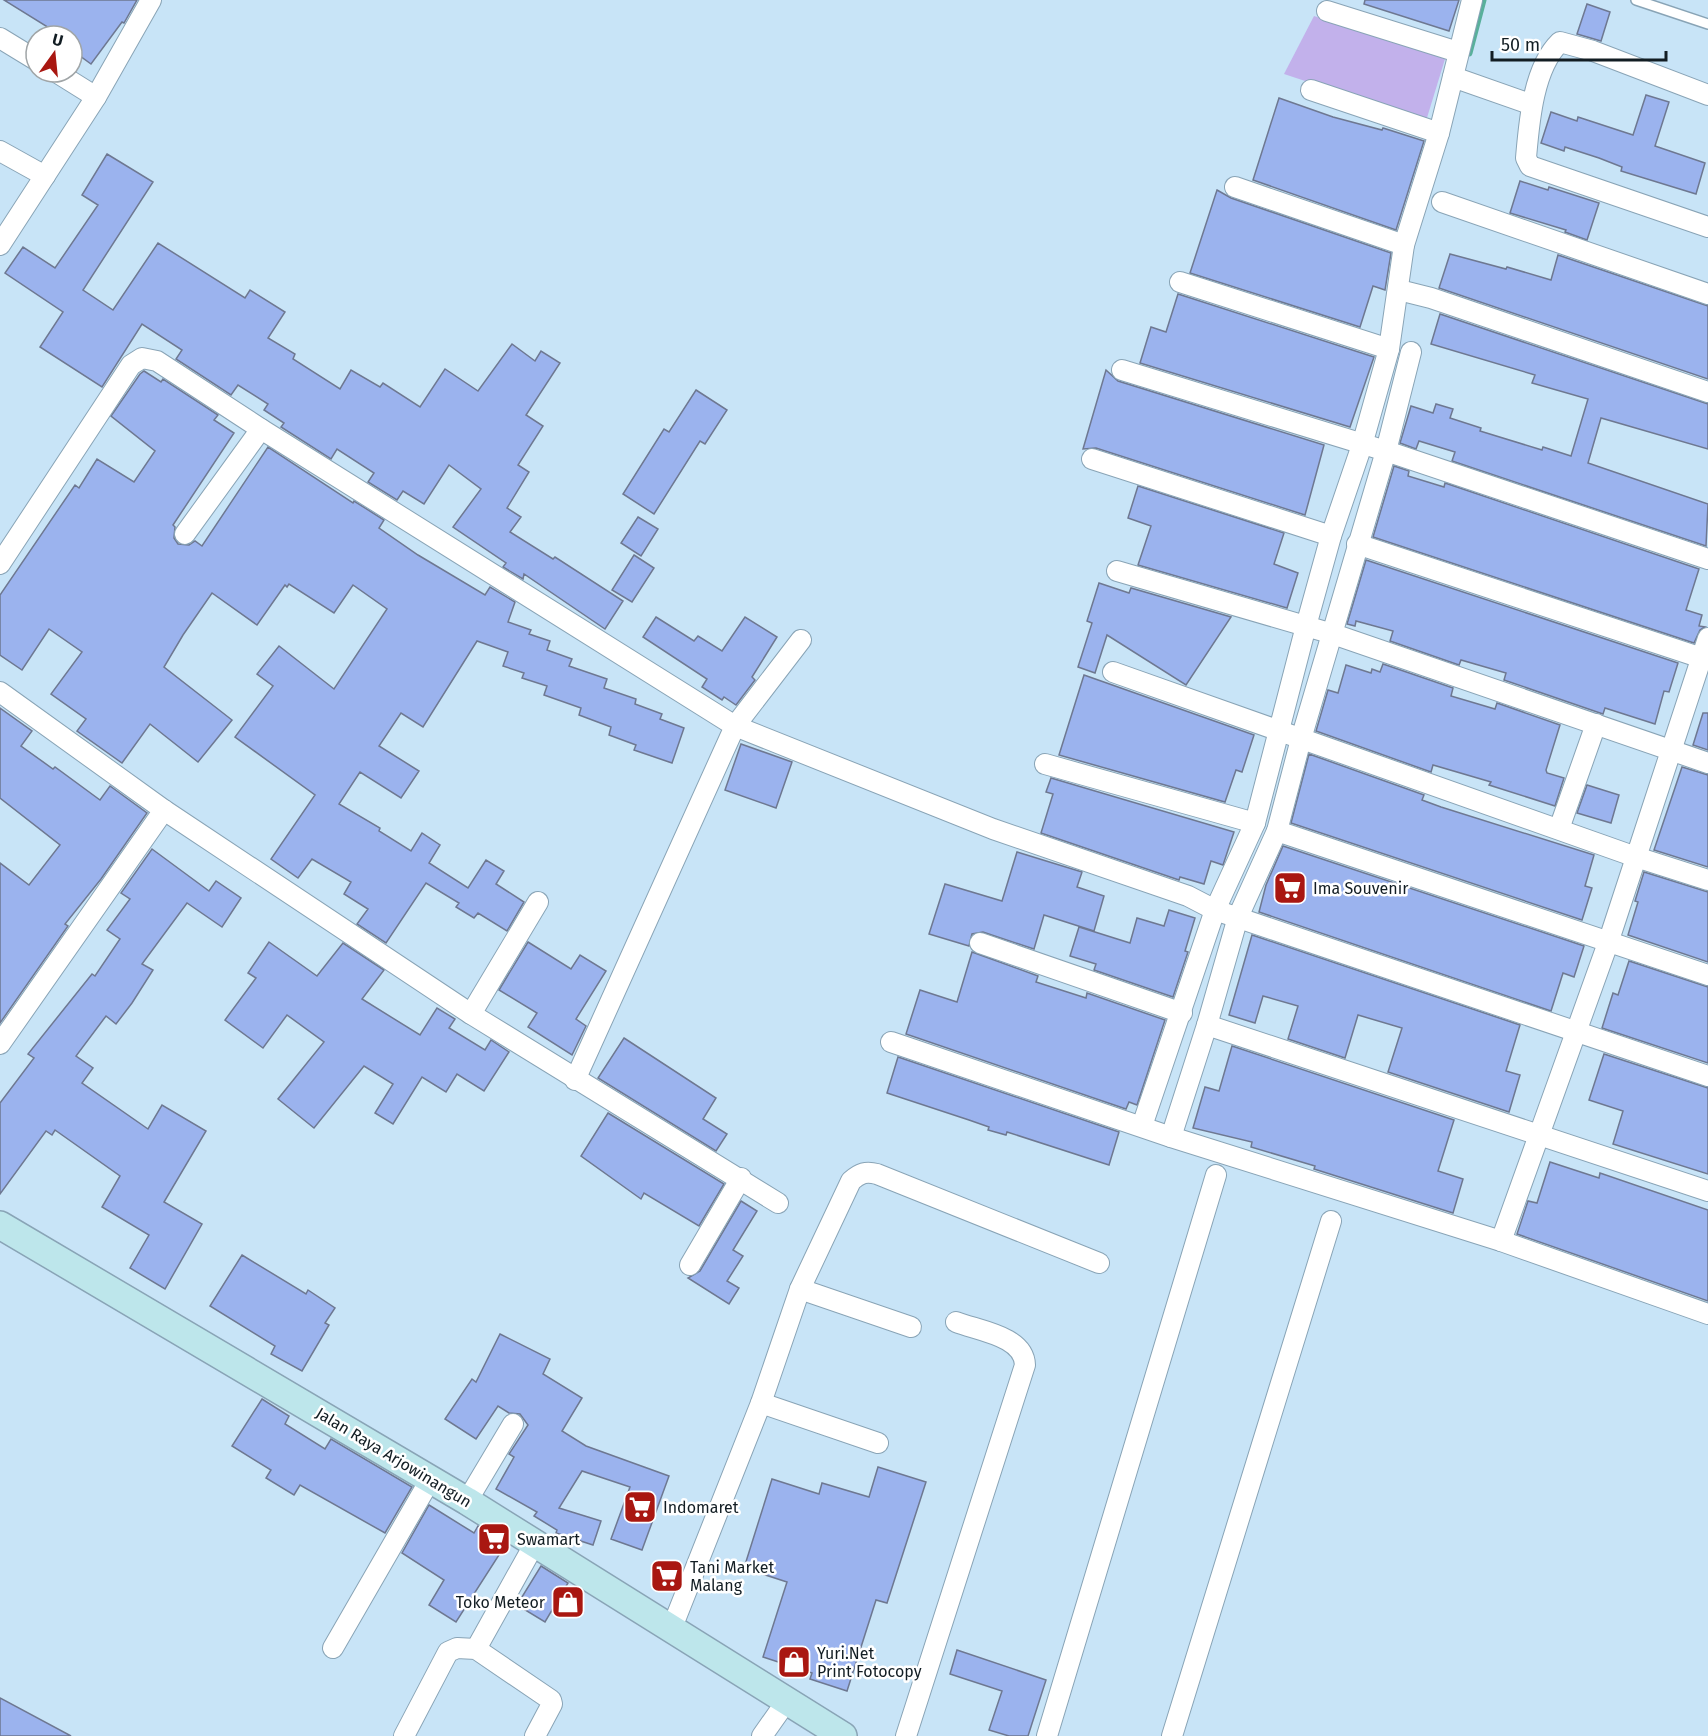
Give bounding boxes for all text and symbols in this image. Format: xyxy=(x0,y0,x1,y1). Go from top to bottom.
north arrow xyxy=(24,24,84,84)
scale bar xyxy=(1492,24,1666,62)
text: U xyxy=(50,29,65,51)
text: 50 m xyxy=(1501,34,1540,56)
supermarket icon: Ima Souvenir xyxy=(1272,870,1308,906)
place label: Ima Souvenir xyxy=(1313,879,1409,898)
street label: Jalan Raya Arjowinangun xyxy=(312,1403,475,1511)
supermarket icon: Indomaret xyxy=(622,1489,658,1525)
place label: Indomaret xyxy=(663,1498,739,1517)
supermarket icon: Swamart xyxy=(476,1521,512,1557)
place label: Swamart xyxy=(517,1530,580,1549)
supermarket icon: Tani Market Malang xyxy=(649,1558,685,1594)
place label: Tani Market Malang xyxy=(690,1558,774,1595)
shop icon: Toko Meteor xyxy=(550,1584,586,1620)
place label: Toko Meteor xyxy=(456,1593,546,1612)
shop icon: Yuri.Net Print Fotocopy xyxy=(776,1644,812,1680)
place label: Yuri.Net Print Fotocopy xyxy=(817,1644,922,1681)

